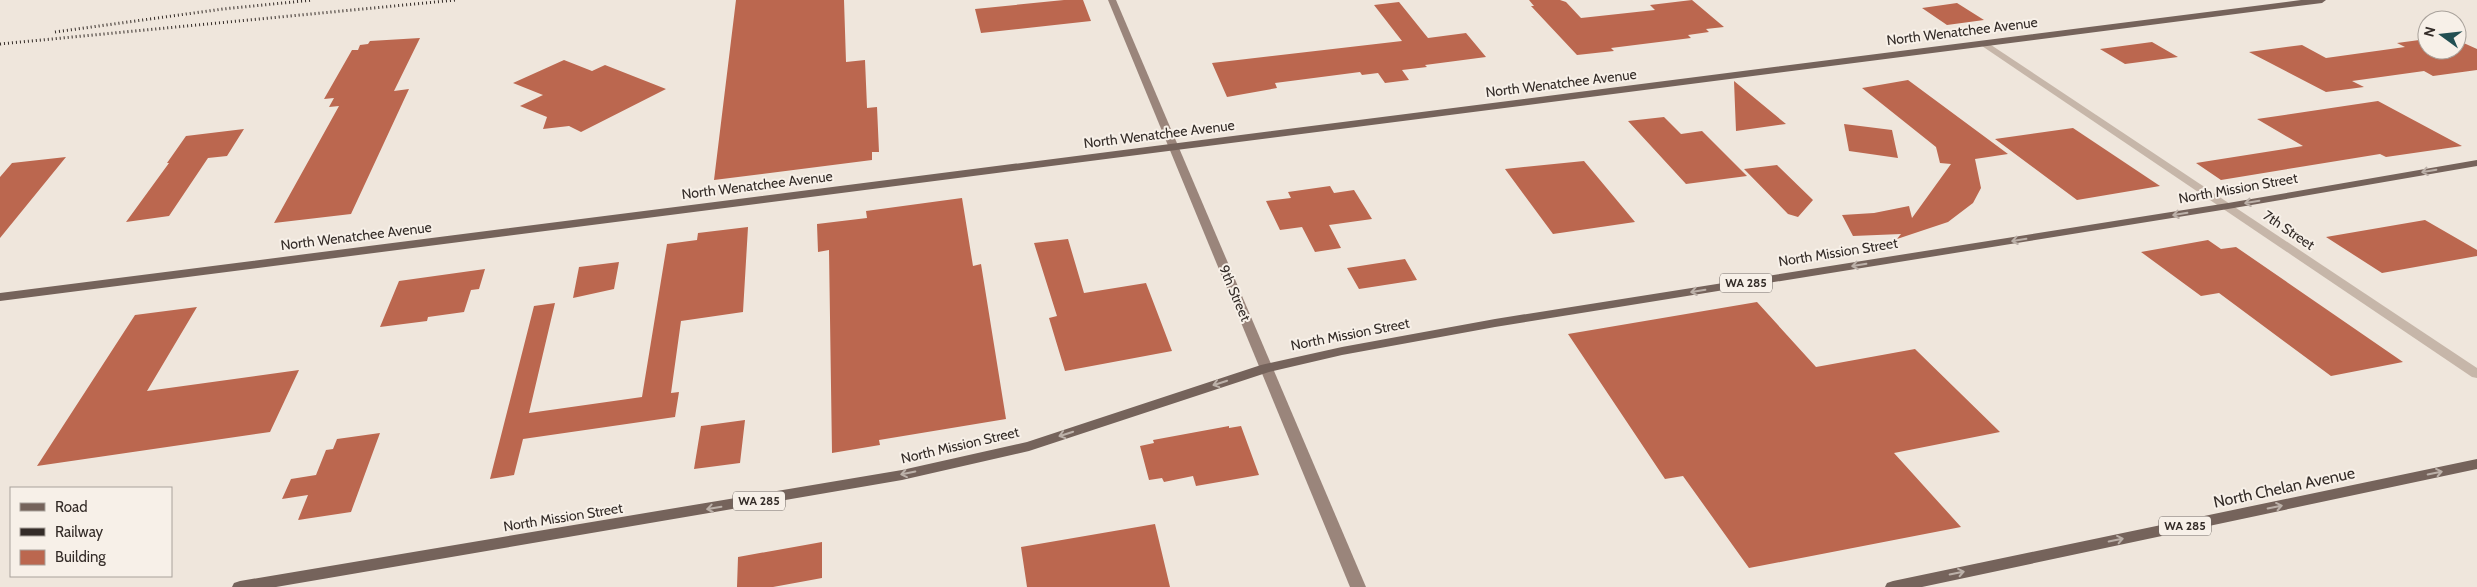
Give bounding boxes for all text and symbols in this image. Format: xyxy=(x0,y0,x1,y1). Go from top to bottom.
north arrow xyxy=(2417,10,2467,60)
street label: North Wenatchee Avenue xyxy=(1885,13,2039,49)
text: N xyxy=(2419,25,2439,39)
street label: North Wenatchee Avenue xyxy=(1484,65,1638,101)
street label: North Wenatchee Avenue xyxy=(1082,116,1236,152)
street label: North Wenatchee Avenue xyxy=(680,167,834,203)
one-way arrow xyxy=(2421,167,2437,177)
street label: North Mission Street xyxy=(2177,169,2299,207)
one-way arrow xyxy=(2244,198,2260,208)
street label: 7th Street xyxy=(2260,206,2319,254)
one-way arrow xyxy=(2172,209,2188,219)
street label: North Wenatchee Avenue xyxy=(279,218,433,254)
street label: North Mission Street xyxy=(1777,234,1899,270)
one-way arrow xyxy=(2011,235,2027,245)
one-way arrow xyxy=(1851,261,1867,271)
street label: 9th Street xyxy=(1215,262,1255,324)
road number: WA 285 xyxy=(1720,274,1772,292)
one-way arrow xyxy=(1690,286,1706,296)
street label: North Mission Street xyxy=(1289,314,1411,354)
one-way arrow xyxy=(1213,379,1228,388)
street label: North Mission Street xyxy=(899,423,1021,467)
one-way arrow xyxy=(1059,430,1074,439)
street label: North Chelan Avenue xyxy=(2212,463,2357,512)
one-way arrow xyxy=(2426,468,2442,477)
one-way arrow xyxy=(901,469,917,478)
legend xyxy=(10,487,172,577)
road number: WA 285 xyxy=(733,492,785,511)
text: Road xyxy=(55,498,88,516)
street label: North Mission Street xyxy=(502,499,624,535)
one-way arrow xyxy=(2267,501,2283,511)
one-way arrow xyxy=(706,504,722,514)
road number: WA 285 xyxy=(2159,516,2211,536)
text: Railway xyxy=(55,523,104,541)
one-way arrow xyxy=(2108,535,2124,544)
text: Building xyxy=(55,548,106,566)
one-way arrow xyxy=(1949,568,1965,578)

